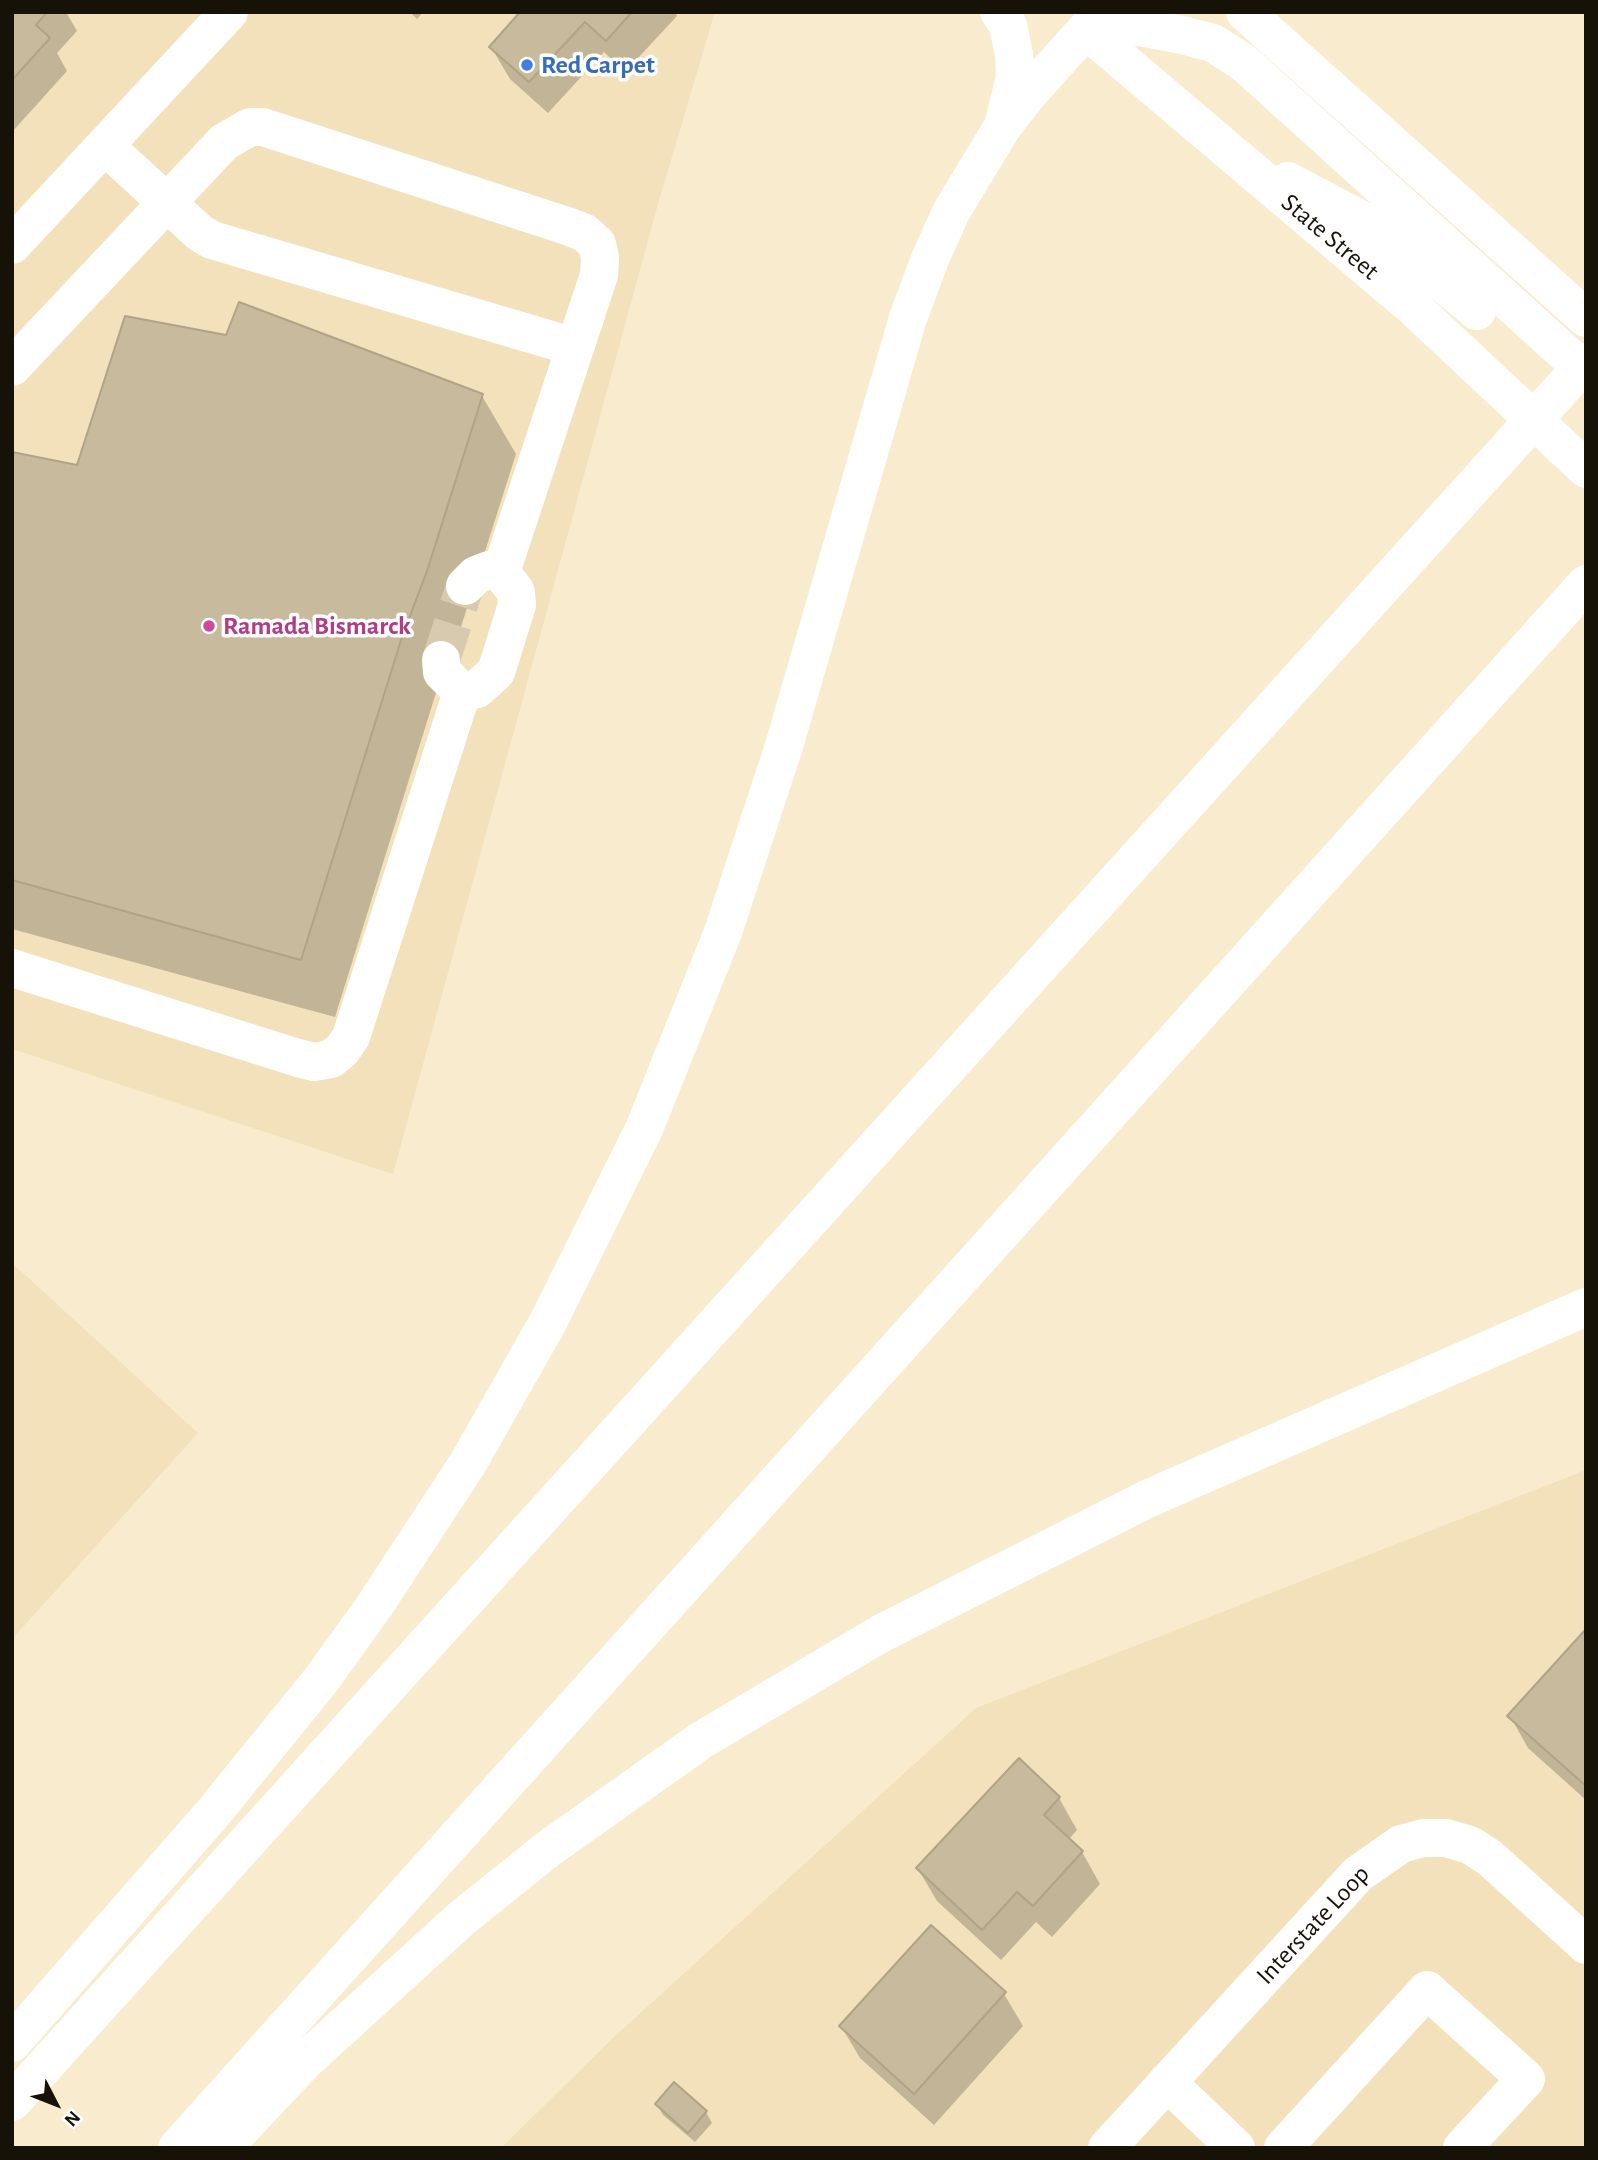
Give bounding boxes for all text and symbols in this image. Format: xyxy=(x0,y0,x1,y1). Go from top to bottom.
place label: Red Carpet xyxy=(541,49,655,81)
marker: Red Carpet xyxy=(519,57,535,73)
street label: State Street xyxy=(1275,187,1385,287)
place label: Ramada Bismarck xyxy=(223,610,411,642)
marker: Ramada Bismarck xyxy=(201,618,217,634)
street label: Interstate Loop xyxy=(1250,1859,1376,1991)
north arrow xyxy=(21,2069,91,2139)
text: N xyxy=(60,2107,83,2130)

